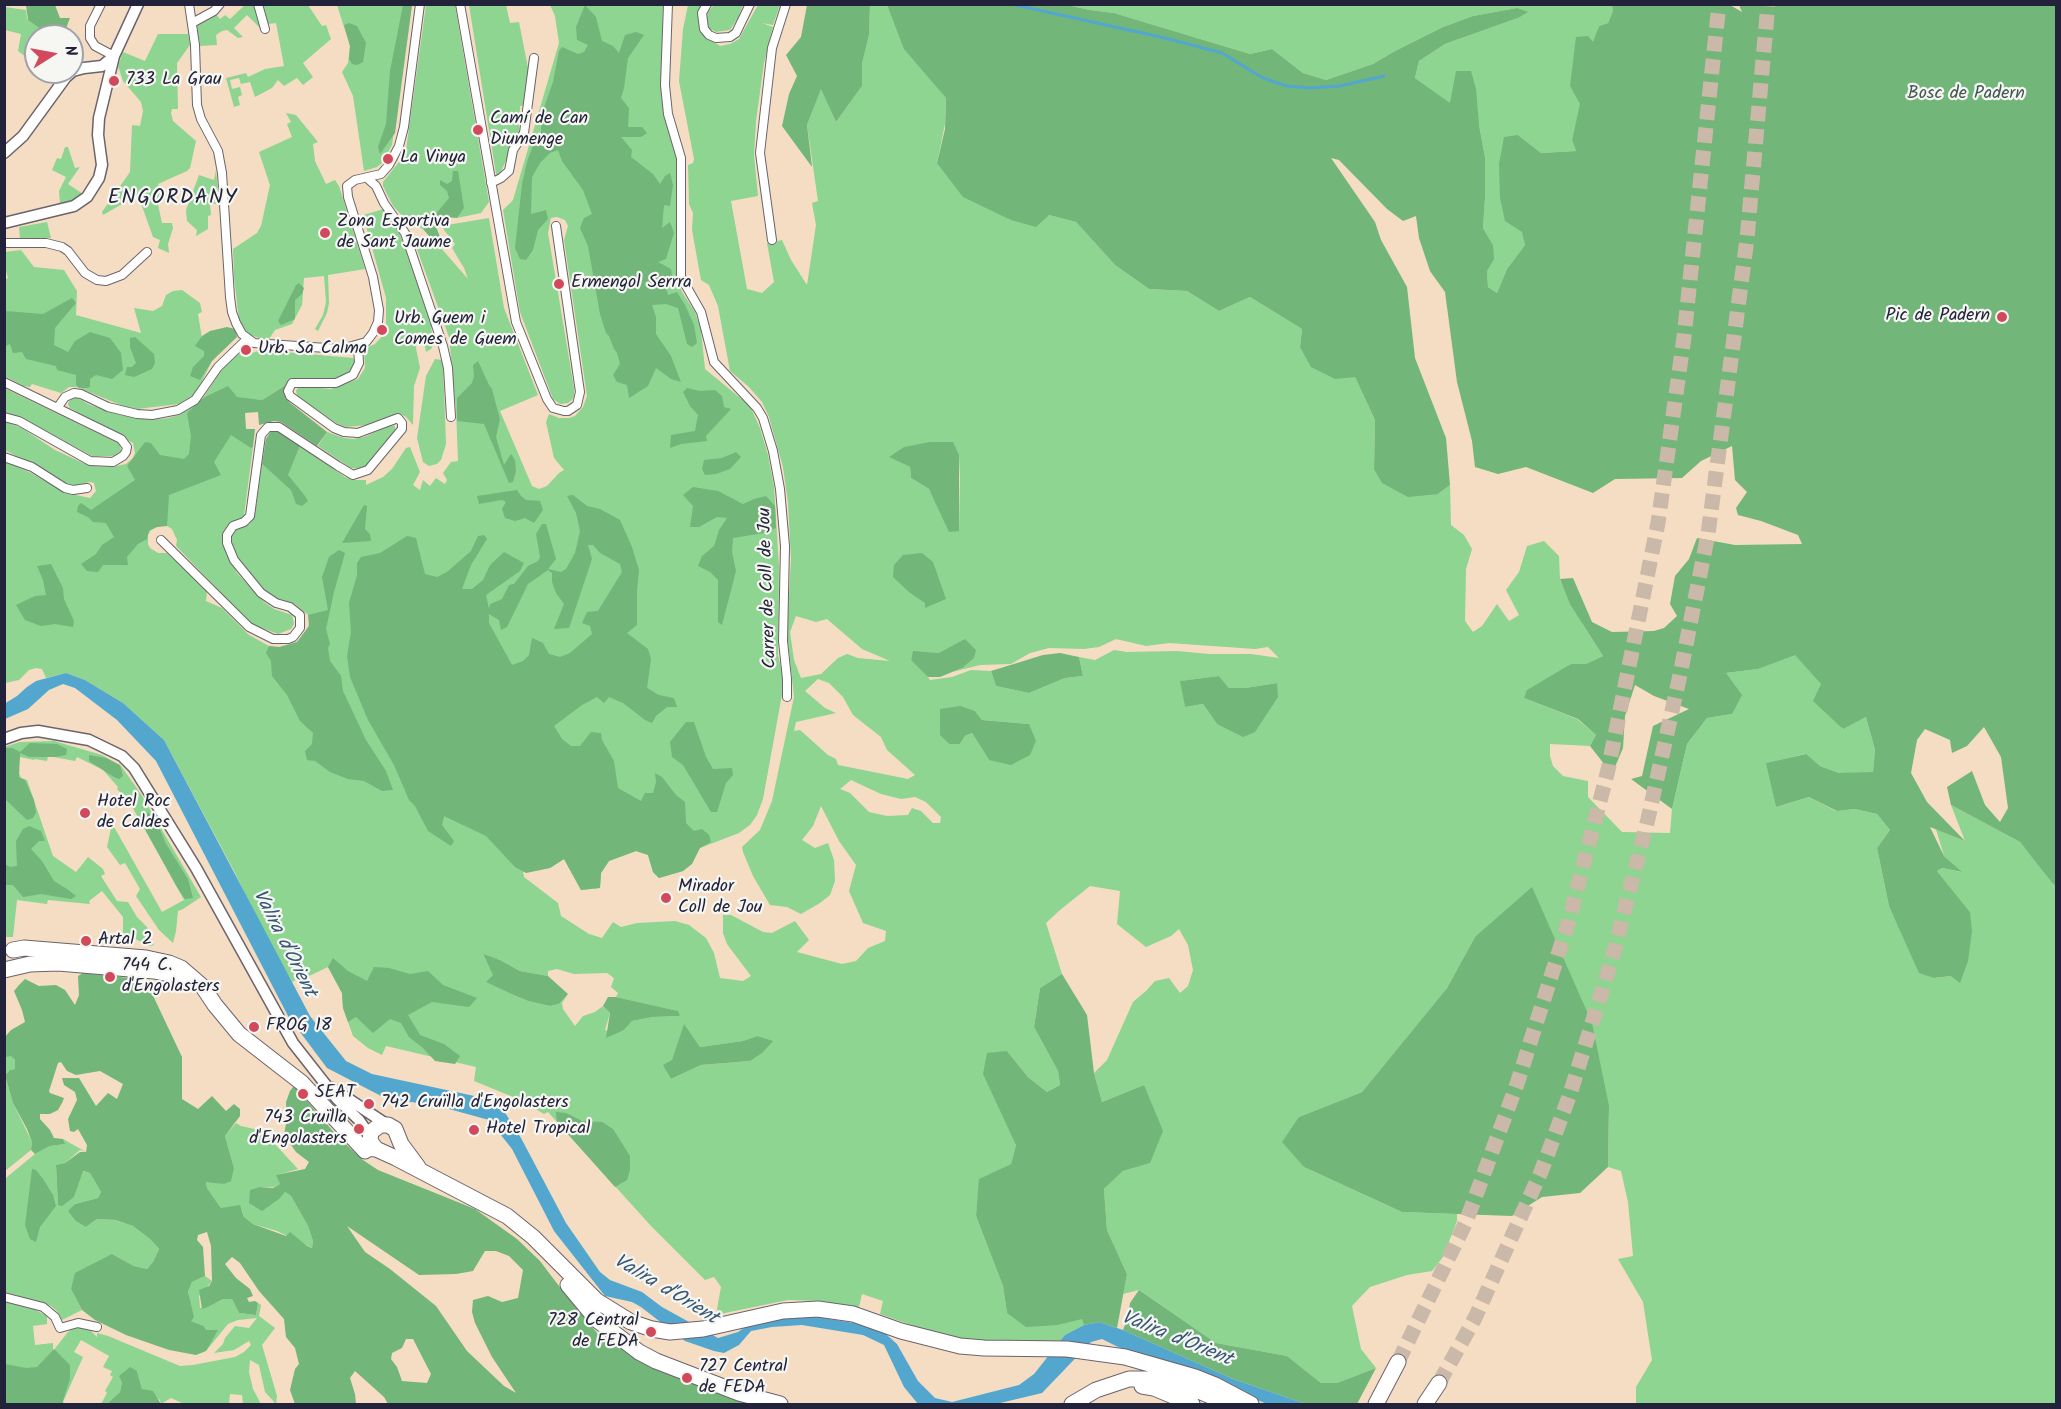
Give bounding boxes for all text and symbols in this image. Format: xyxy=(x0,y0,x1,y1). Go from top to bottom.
north arrow xyxy=(24,24,84,84)
text: N xyxy=(57,43,83,58)
place label: 733 La Grau xyxy=(126,70,222,92)
marker: 733 La Grau xyxy=(107,74,121,88)
park label: Bosc de Padern xyxy=(1907,84,2025,106)
place label: Camí de Can Diumenge xyxy=(490,109,588,152)
marker: Camí de Can Diumenge xyxy=(471,123,485,137)
place label: La Vinya xyxy=(400,148,466,170)
marker: La Vinya xyxy=(381,152,395,166)
district label: ENGORDANY xyxy=(108,186,238,212)
place label: Zona Esportiva de Sant Jaume xyxy=(337,212,451,254)
marker: Zona Esportiva de Sant Jaume xyxy=(318,226,332,240)
place label: Ermengol Serrra xyxy=(571,273,692,295)
marker: Ermengol Serrra xyxy=(552,277,566,291)
place label: Pic de Padern xyxy=(1886,306,1990,328)
place label: Urb. Guem i Comes de Guem xyxy=(394,309,517,352)
marker: Pic de Padern xyxy=(1995,310,2009,324)
marker: Urb. Guem i Comes de Guem xyxy=(375,323,389,337)
place label: Urb. Sa Calma xyxy=(258,339,367,361)
marker: Urb. Sa Calma xyxy=(239,343,253,357)
street label: Carrer de Coll de Jou xyxy=(755,507,783,669)
place label: Hotel Roc de Caldes xyxy=(97,792,171,834)
marker: Hotel Roc de Caldes xyxy=(78,806,92,820)
place label: Mirador Coll de Jou xyxy=(678,877,763,920)
water label: Valira d'Orient xyxy=(246,886,320,1002)
marker: Mirador Coll de Jou xyxy=(659,891,673,905)
place label: Artal 2 xyxy=(98,930,152,952)
marker: Artal 2 xyxy=(79,934,93,948)
place label: 744 C. d'Engolasters xyxy=(122,956,220,998)
marker: 744 C. d'Engolasters xyxy=(103,970,117,984)
place label: FROG 18 xyxy=(266,1016,332,1038)
marker: FROG 18 xyxy=(247,1020,261,1034)
place label: SEAT xyxy=(315,1083,356,1105)
marker: SEAT xyxy=(296,1087,310,1101)
place label: 742 Cruïlla d'Engolasters xyxy=(381,1093,569,1115)
marker: 742 Cruïlla d'Engolasters xyxy=(362,1097,376,1111)
place label: 743 Cruïlla d'Engolasters xyxy=(249,1108,347,1150)
place label: Hotel Tropical xyxy=(486,1119,590,1141)
marker: 743 Cruïlla d'Engolasters xyxy=(352,1122,366,1136)
marker: Hotel Tropical xyxy=(467,1123,481,1137)
water label: Valira d'Orient xyxy=(608,1250,722,1332)
water label: Valira d'Orient xyxy=(1117,1307,1235,1373)
place label: 728 Central de FEDA xyxy=(548,1311,639,1354)
marker: 728 Central de FEDA xyxy=(644,1325,658,1339)
place label: 727 Central de FEDA xyxy=(699,1357,788,1400)
marker: 727 Central de FEDA xyxy=(680,1371,694,1385)

